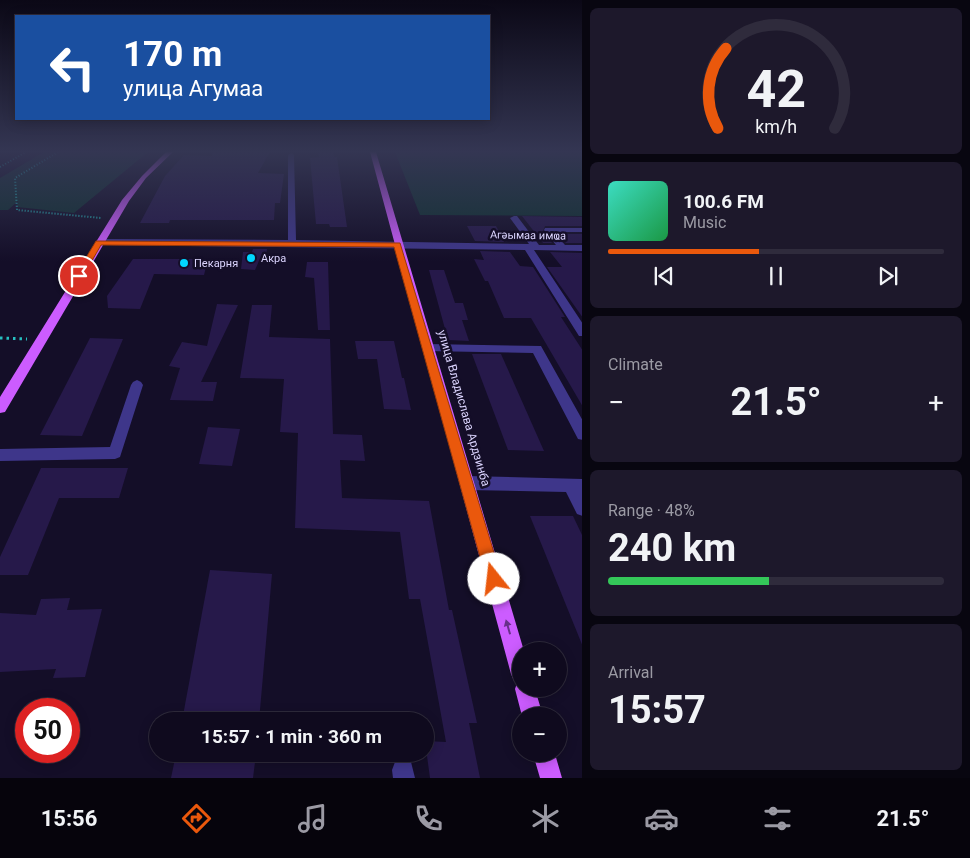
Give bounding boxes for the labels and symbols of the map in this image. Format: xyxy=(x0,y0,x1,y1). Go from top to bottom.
street label: Агәымаа имҩа xyxy=(490,228,566,243)
marker: Акра xyxy=(245,252,257,264)
place label: Акра xyxy=(261,252,286,265)
pin xyxy=(58,255,100,297)
marker: Пекарня xyxy=(178,257,190,269)
place label: Пекарня xyxy=(194,257,238,270)
street label: улица Владислава Ардзинба xyxy=(435,328,493,488)
position arrow xyxy=(467,552,519,604)
one-way arrow xyxy=(503,620,511,635)
speed limit sign: 50 xyxy=(15,698,80,763)

